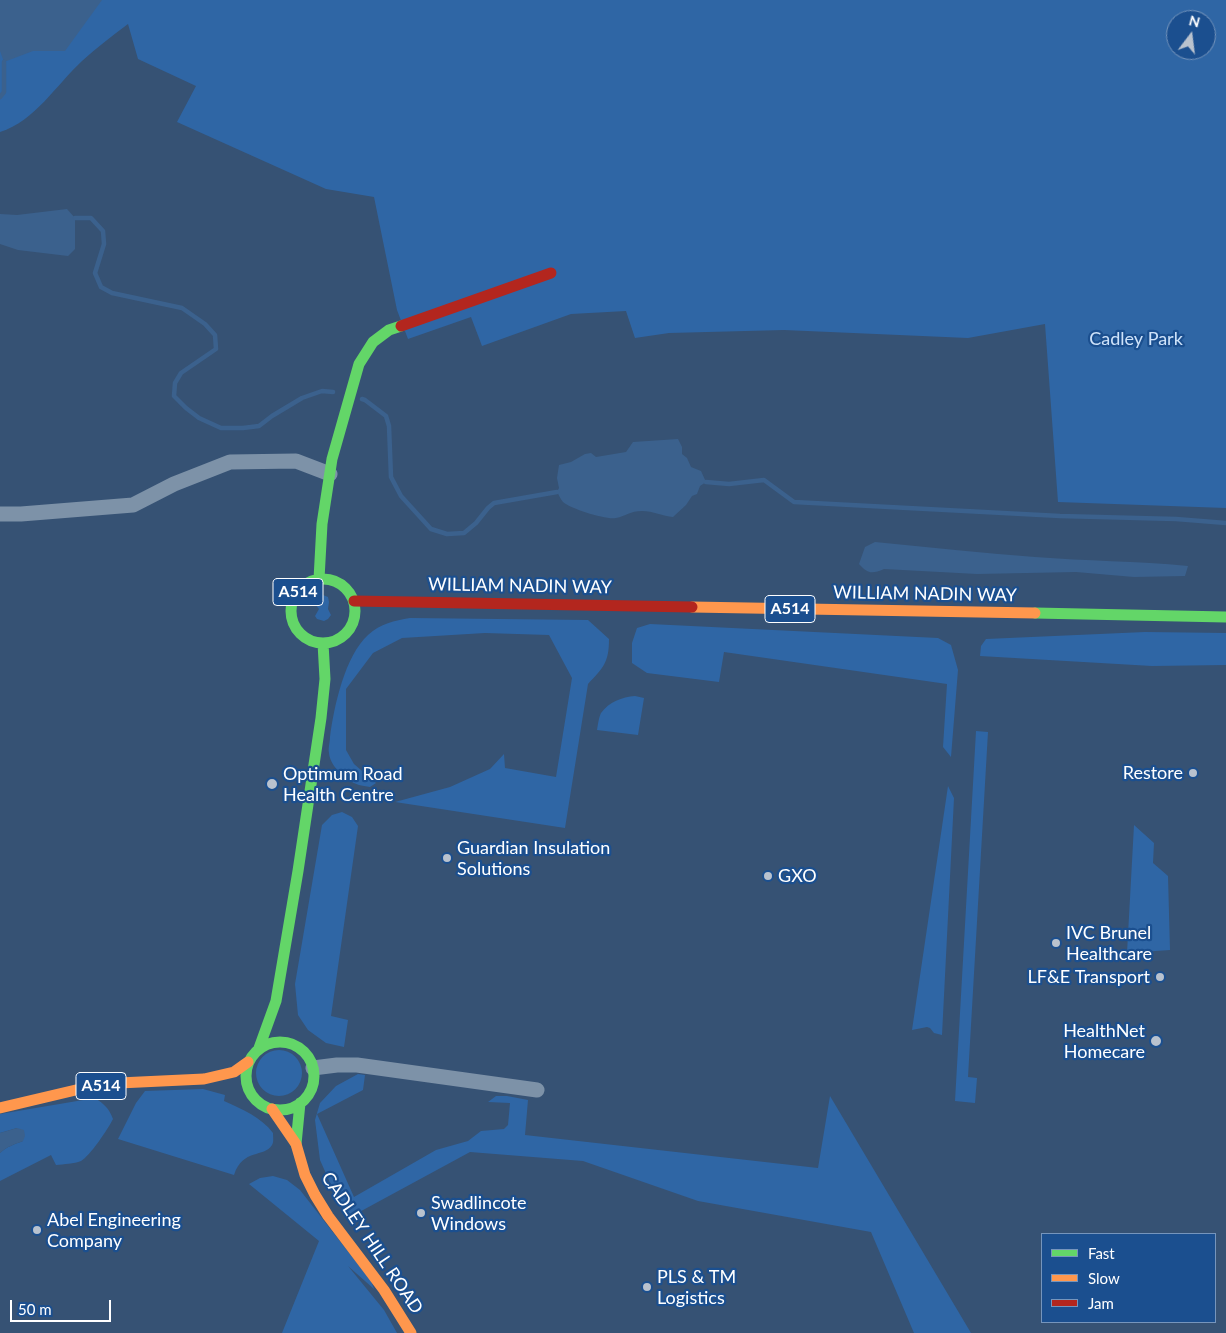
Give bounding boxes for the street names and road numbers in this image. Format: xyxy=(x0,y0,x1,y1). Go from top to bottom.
street label: WILLIAM NADIN WAY xyxy=(428,574,612,598)
road number: A514 xyxy=(273,578,323,606)
street label: WILLIAM NADIN WAY xyxy=(833,582,1017,606)
road number: A514 xyxy=(765,596,815,622)
road number: A514 xyxy=(76,1072,126,1100)
street label: CADLEY HILL ROAD xyxy=(317,1168,427,1318)

